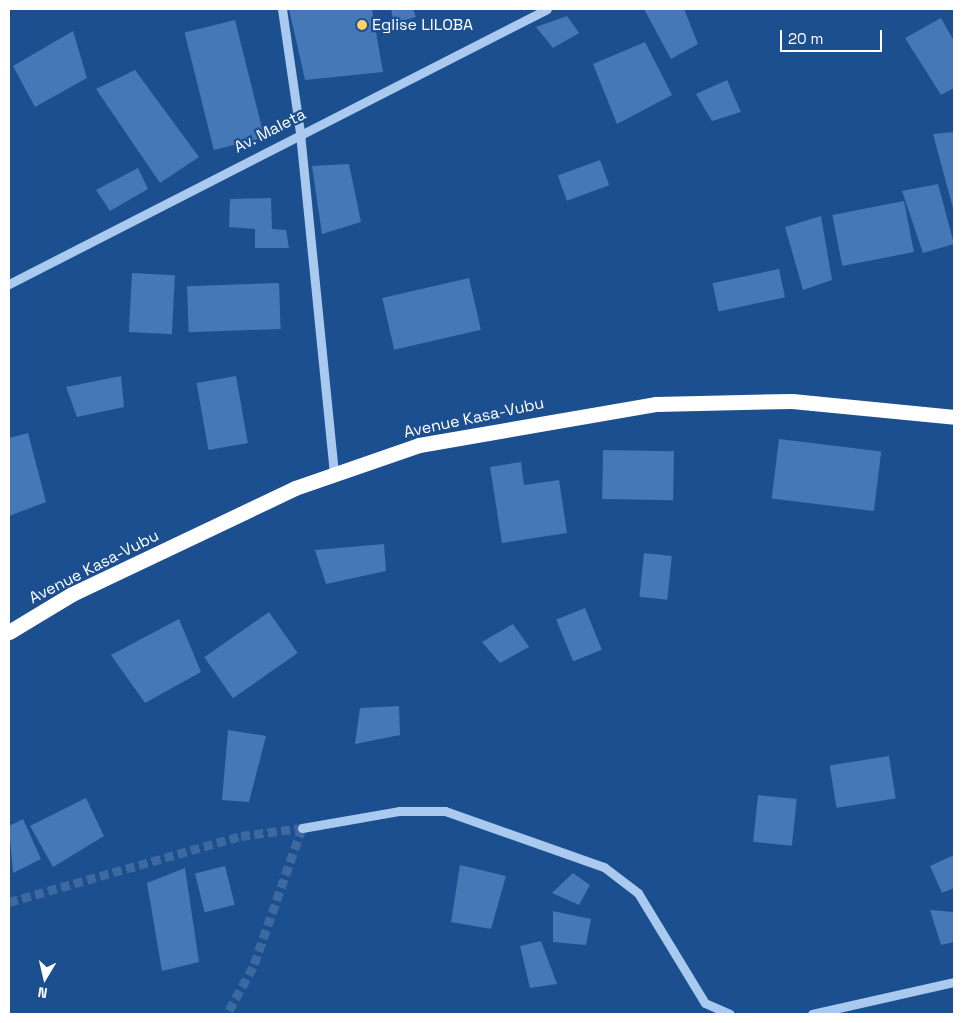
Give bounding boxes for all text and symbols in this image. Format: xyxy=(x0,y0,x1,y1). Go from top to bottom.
place label: Eglise LILOBA xyxy=(372,15,473,35)
marker: Eglise LILOBA xyxy=(356,19,368,31)
scale bar xyxy=(783,20,886,52)
text: 20 m xyxy=(788,29,823,48)
street label: Av. Maleta xyxy=(231,105,309,157)
street label: Avenue Kasa-Vubu xyxy=(402,394,546,442)
street label: Avenue Kasa-Vubu xyxy=(26,526,162,608)
north arrow xyxy=(20,953,70,1003)
text: N xyxy=(37,983,49,1002)

